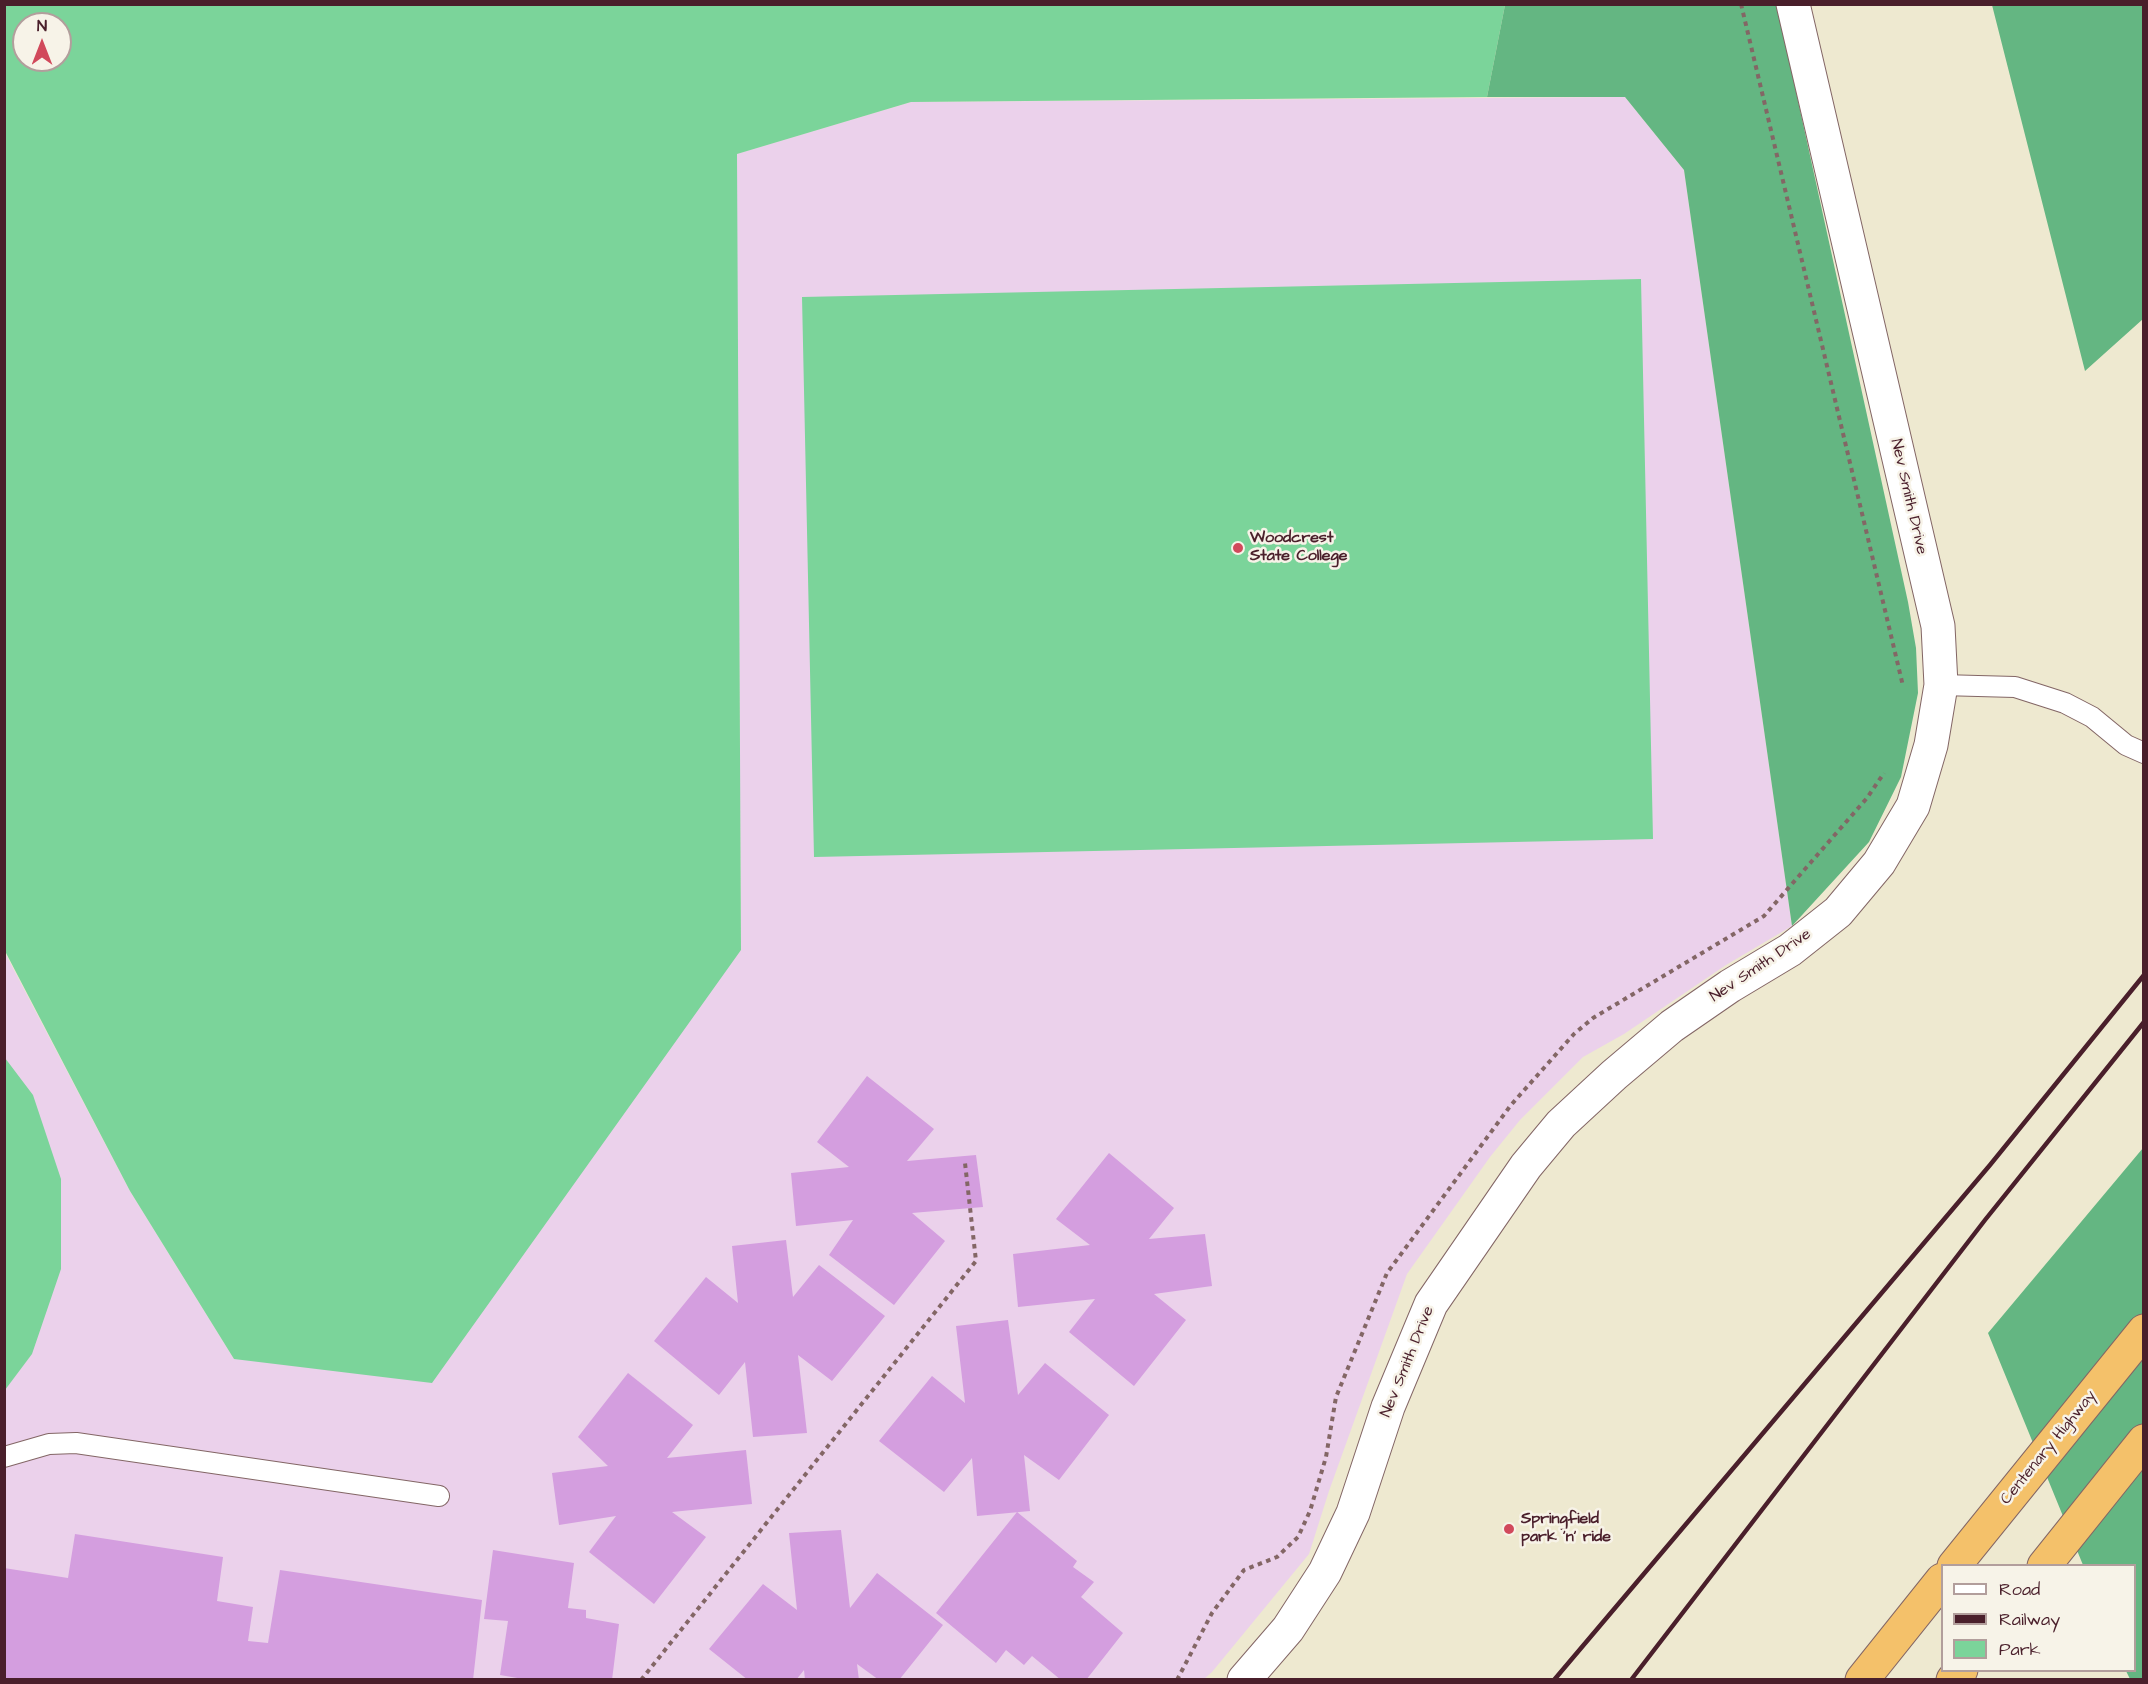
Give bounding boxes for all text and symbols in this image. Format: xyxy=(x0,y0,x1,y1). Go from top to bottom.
north arrow xyxy=(12,12,72,72)
text: N xyxy=(37,15,47,37)
street label: Nev Smith Drive xyxy=(1885,437,1931,557)
place label: Woodcrest State College xyxy=(1250,529,1347,567)
marker: Woodcrest State College xyxy=(1231,541,1245,555)
street label: Nev Smith Drive xyxy=(1707,925,1815,1007)
street label: Nev Smith Drive xyxy=(1377,1304,1439,1420)
street label: Centenary Highway xyxy=(1997,1387,2101,1509)
place label: Springfield park 'n' ride xyxy=(1521,1510,1611,1548)
marker: Springfield park 'n' ride xyxy=(1502,1522,1516,1536)
legend xyxy=(1941,1564,2136,1672)
text: Road xyxy=(1999,1577,2040,1602)
text: Railway xyxy=(1999,1607,2060,1632)
text: Park xyxy=(1999,1637,2041,1662)

